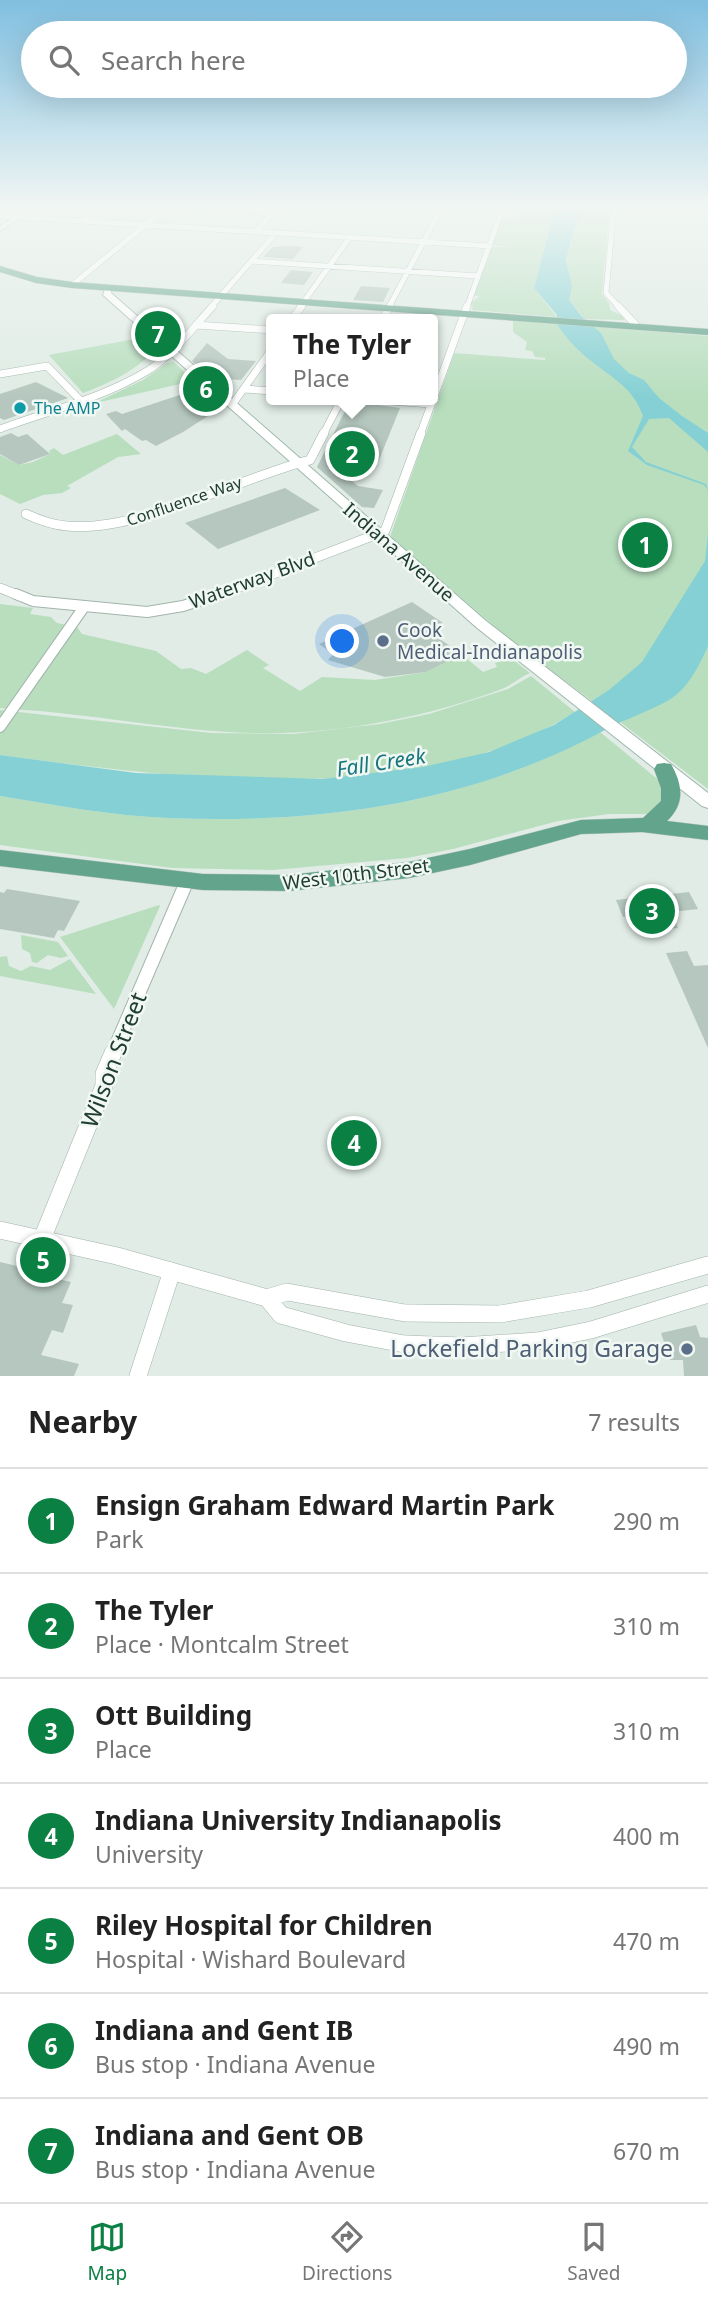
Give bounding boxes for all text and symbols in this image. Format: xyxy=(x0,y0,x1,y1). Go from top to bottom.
search box xyxy=(21,21,687,98)
icon: search xyxy=(45,41,83,79)
text: Search here xyxy=(101,42,246,78)
pin: 7 xyxy=(135,308,181,360)
popup xyxy=(266,314,438,405)
text: The Tyler xyxy=(293,326,411,362)
text: Place xyxy=(293,362,350,394)
pin: 6 xyxy=(183,363,229,415)
place label: The AMP xyxy=(34,397,100,419)
marker: The AMP xyxy=(12,400,28,416)
pin: 2 xyxy=(329,428,375,480)
street label: Confluence Way xyxy=(123,471,245,531)
street label: Indiana Avenue xyxy=(338,496,460,608)
pin: 1 xyxy=(622,519,668,571)
street label: Waterway Blvd xyxy=(185,545,319,615)
place label: Cook Medical-Indianapolis xyxy=(397,617,582,665)
your location xyxy=(325,624,359,658)
marker: Cook Medical-Indianapolis xyxy=(375,633,391,649)
water label: Fall Creek xyxy=(334,741,429,783)
street label: West 10th Street xyxy=(281,852,431,896)
pin: 3 xyxy=(629,885,675,937)
street label: Wilson Street xyxy=(73,987,154,1132)
pin: 4 xyxy=(331,1117,377,1169)
pin: 5 xyxy=(20,1234,66,1286)
place label: Lockefield Parking Garage xyxy=(390,1332,673,1364)
marker: Lockefield Parking Garage xyxy=(679,1341,695,1357)
text: Nearby xyxy=(28,1401,137,1442)
text: 7 results xyxy=(588,1406,680,1438)
text: Ensign Graham Edward Martin Park xyxy=(95,1487,554,1523)
text: 1 xyxy=(44,1505,58,1537)
text: 290 m xyxy=(613,1505,680,1537)
text: Park xyxy=(95,1523,144,1555)
text: The Tyler xyxy=(95,1592,213,1628)
text: 2 xyxy=(44,1610,58,1642)
text: 310 m xyxy=(613,1610,680,1642)
text: Place · Montcalm Street xyxy=(95,1628,349,1660)
text: Ott Building xyxy=(95,1697,252,1733)
text: 3 xyxy=(44,1715,58,1747)
text: 310 m xyxy=(613,1715,680,1747)
text: Place xyxy=(95,1733,152,1765)
text: Indiana University Indianapolis xyxy=(95,1802,502,1838)
text: 4 xyxy=(44,1820,58,1852)
text: 400 m xyxy=(613,1820,680,1852)
text: University xyxy=(95,1838,203,1870)
text: Riley Hospital for Children xyxy=(95,1907,433,1943)
text: 5 xyxy=(44,1925,58,1957)
text: 470 m xyxy=(613,1925,680,1957)
text: Hospital · Wishard Boulevard xyxy=(95,1943,406,1975)
text: Indiana and Gent IB xyxy=(95,2012,353,2048)
text: 6 xyxy=(44,2030,58,2062)
text: 490 m xyxy=(613,2030,680,2062)
text: Bus stop · Indiana Avenue xyxy=(95,2048,376,2080)
text: Indiana and Gent OB xyxy=(95,2117,364,2153)
text: 7 xyxy=(44,2135,58,2167)
text: 670 m xyxy=(613,2135,680,2167)
text: Bus stop · Indiana Avenue xyxy=(95,2153,376,2185)
tab: Map xyxy=(88,2218,127,2286)
tab: Directions xyxy=(302,2218,392,2286)
tab: Saved xyxy=(567,2218,620,2286)

